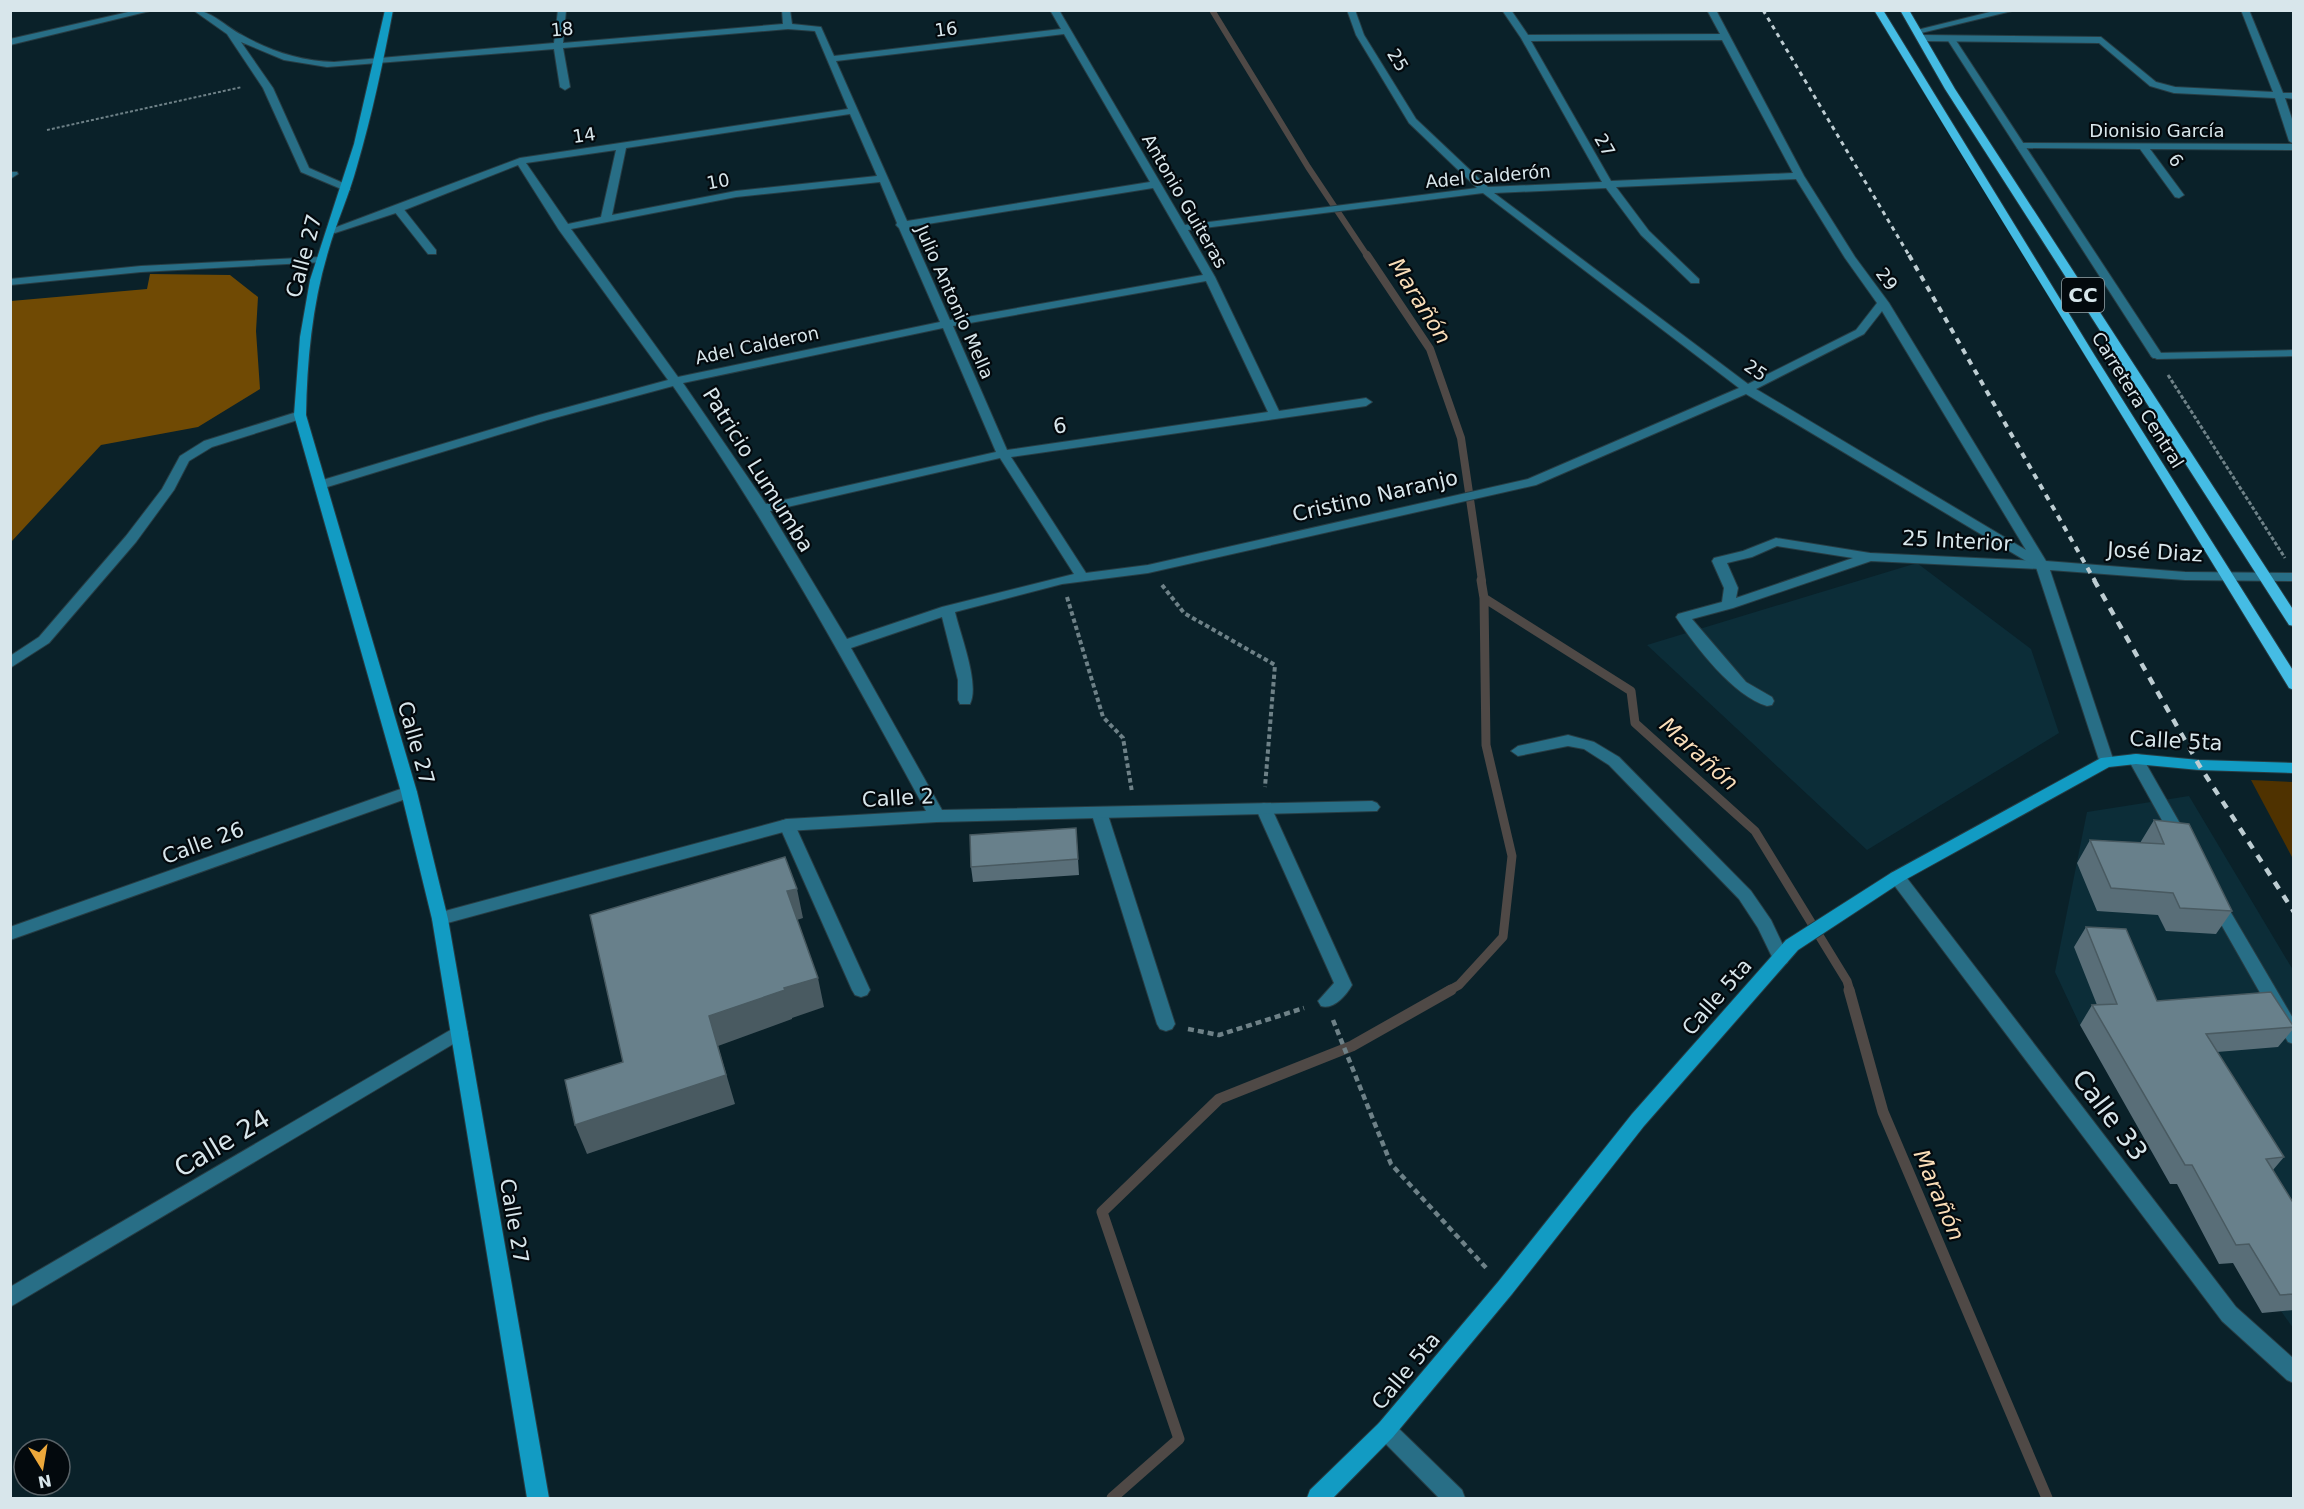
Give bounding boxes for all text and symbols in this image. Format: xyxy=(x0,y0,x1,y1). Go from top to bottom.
street label: 16 xyxy=(933,17,959,41)
street label: 18 xyxy=(550,18,574,40)
street label: 25 xyxy=(1383,45,1413,75)
street label: Dionisio García xyxy=(2089,120,2225,141)
street label: 14 xyxy=(571,123,597,147)
street label: Antonio Guiteras xyxy=(1138,130,1232,272)
street label: 27 xyxy=(1590,130,1620,160)
street label: 6 xyxy=(2164,149,2188,171)
street label: Adel Calderón xyxy=(1424,160,1552,192)
street label: 10 xyxy=(705,169,731,193)
street label: Calle 27 xyxy=(281,212,327,300)
street label: Julio Antonio Mella xyxy=(911,221,998,382)
water label: Marañón xyxy=(1384,254,1456,348)
street label: 29 xyxy=(1872,264,1902,294)
road number: CC xyxy=(2062,278,2104,312)
street label: Adel Calderon xyxy=(693,322,821,368)
street label: Carretera Central xyxy=(2088,328,2188,472)
street label: 25 xyxy=(1741,355,1771,385)
street label: Patricio Lumumba xyxy=(698,383,818,557)
street label: 6 xyxy=(1052,413,1068,439)
street label: Cristino Naranjo xyxy=(1290,465,1460,527)
street label: 25 Interior xyxy=(1901,526,2013,556)
street label: José Diaz xyxy=(2105,537,2203,566)
street label: Calle 27 xyxy=(393,699,439,787)
water label: Marañón xyxy=(1655,712,1743,796)
street label: Calle 5ta xyxy=(2129,727,2223,755)
street label: Calle 2 xyxy=(861,784,935,812)
street label: Calle 26 xyxy=(159,817,247,869)
street label: Calle 5ta xyxy=(1677,954,1757,1040)
street label: Calle 33 xyxy=(2066,1064,2154,1166)
street label: Calle 24 xyxy=(169,1103,275,1183)
water label: Marañón xyxy=(1909,1146,1969,1244)
street label: Calle 27 xyxy=(495,1177,533,1265)
street label: Calle 5ta xyxy=(1367,1328,1445,1414)
north arrow xyxy=(12,1437,72,1497)
text: N xyxy=(36,1471,53,1492)

